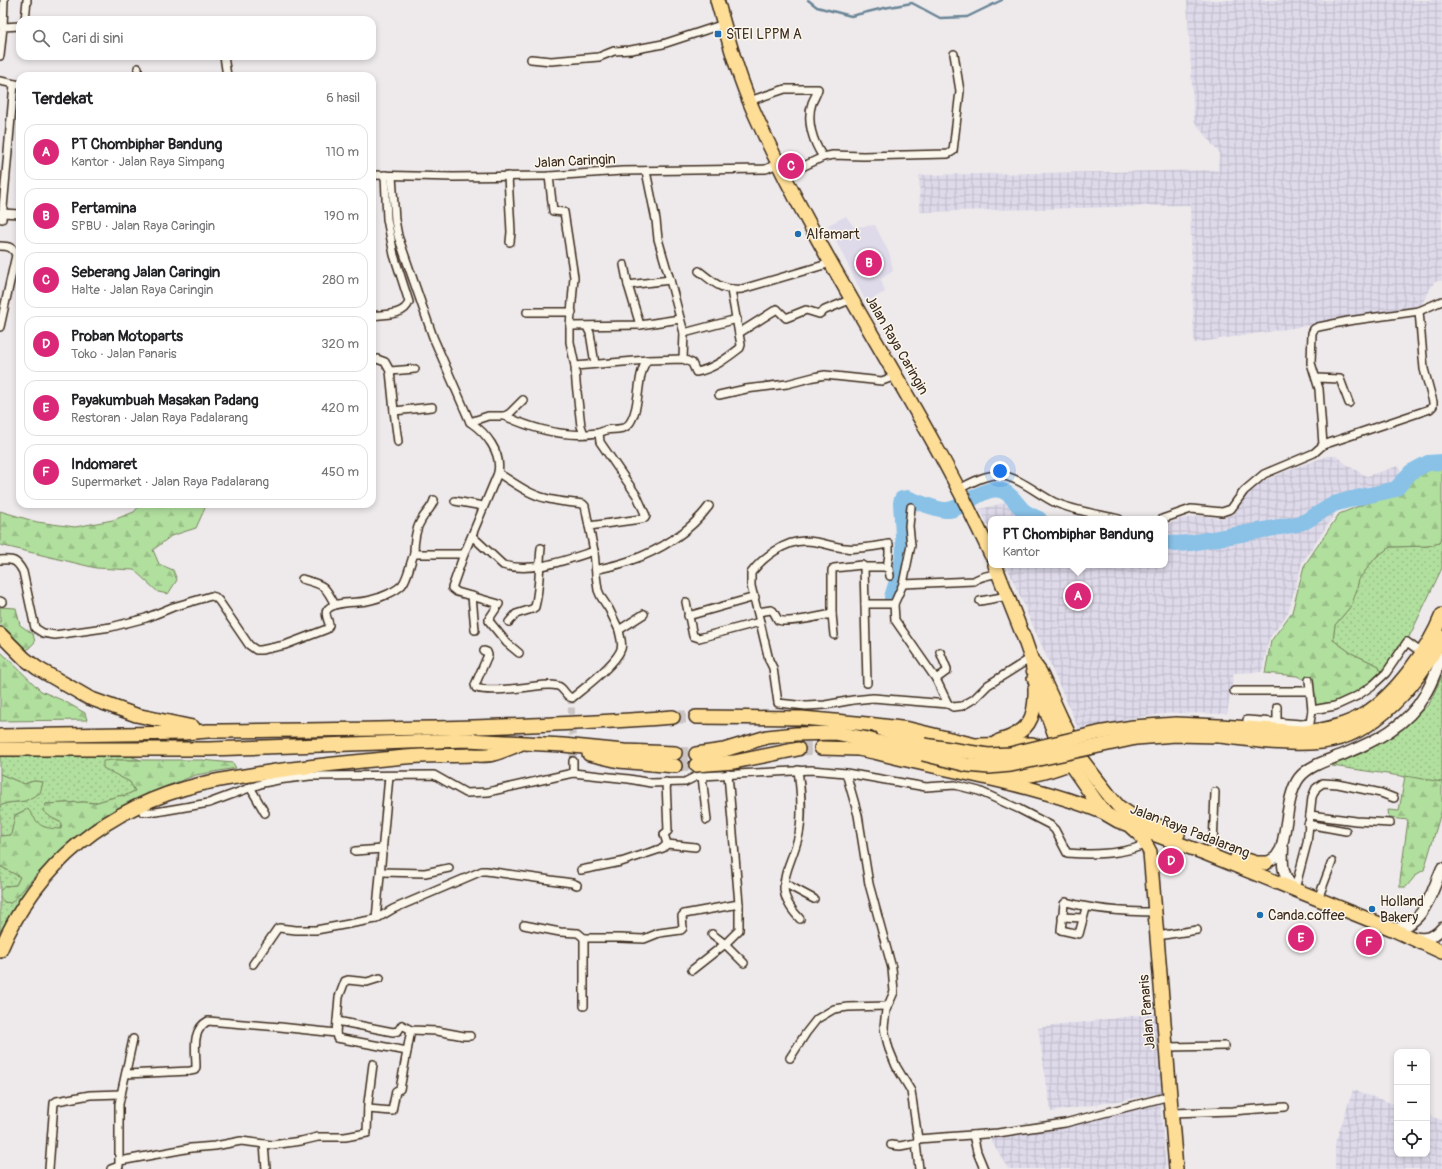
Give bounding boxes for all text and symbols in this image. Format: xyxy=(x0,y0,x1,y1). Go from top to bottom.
search box xyxy=(16,16,376,60)
place label: STEI LPPM A xyxy=(726,26,802,43)
icon: search xyxy=(30,27,52,49)
text: Cari di sini xyxy=(62,29,123,48)
marker: STEI LPPM A xyxy=(713,29,723,39)
text: Terdekat xyxy=(32,88,93,109)
text: 6 hasil xyxy=(326,90,360,106)
text: PT Chombiphar Bandung xyxy=(71,135,222,154)
text: A xyxy=(42,144,50,160)
text: 110 m xyxy=(326,144,359,160)
street label: Jalan Caringin xyxy=(534,150,616,172)
pin: C xyxy=(778,151,804,181)
text: Kantor · Jalan Raya Simpang xyxy=(71,154,224,170)
text: Pertamina xyxy=(71,199,136,218)
text: B xyxy=(42,208,50,224)
text: 190 m xyxy=(324,208,359,224)
text: SPBU · Jalan Raya Caringin xyxy=(71,218,215,234)
place label: Alfamart xyxy=(806,226,860,243)
marker: Alfamart xyxy=(793,229,803,239)
pin: B xyxy=(856,248,882,278)
text: Seberang Jalan Caringin xyxy=(71,263,220,282)
text: C xyxy=(42,272,50,288)
text: 280 m xyxy=(322,272,359,288)
text: Halte · Jalan Raya Caringin xyxy=(71,282,213,298)
street label: Jalan Raya Caringin xyxy=(862,292,932,398)
text: Proban Motoparts xyxy=(71,327,183,346)
text: D xyxy=(42,336,50,352)
text: 320 m xyxy=(321,336,359,352)
text: Toko · Jalan Panaris xyxy=(71,346,177,362)
text: Payakumbuah Masakan Padang xyxy=(71,391,258,410)
text: E xyxy=(43,400,49,416)
text: 420 m xyxy=(321,400,359,416)
text: Restoran · Jalan Raya Padalarang xyxy=(71,410,248,426)
text: Indomaret xyxy=(71,455,137,474)
your location xyxy=(990,461,1010,481)
text: F xyxy=(42,464,50,480)
text: 450 m xyxy=(321,464,359,480)
text: Supermarket · Jalan Raya Padalarang xyxy=(71,474,269,490)
popup xyxy=(988,516,1168,568)
text: PT Chombiphar Bandung xyxy=(1002,525,1154,544)
text: Kantor xyxy=(1002,544,1040,560)
pin: A xyxy=(1065,581,1091,611)
street label: Jalan Raya Padalarang xyxy=(1128,800,1252,862)
pin: D xyxy=(1158,846,1184,876)
place label: Holland Bakery xyxy=(1380,893,1424,926)
marker: Holland Bakery xyxy=(1367,904,1377,914)
place label: Canda.coffee xyxy=(1268,907,1345,924)
marker: Canda.coffee xyxy=(1255,910,1265,920)
pin: E xyxy=(1288,923,1314,953)
pin: F xyxy=(1356,927,1382,957)
street label: Jalan Panaris xyxy=(1135,973,1159,1050)
map controls xyxy=(1394,1049,1430,1157)
button: + xyxy=(1394,1049,1430,1085)
button: − xyxy=(1394,1085,1430,1121)
button: locate xyxy=(1394,1121,1430,1157)

